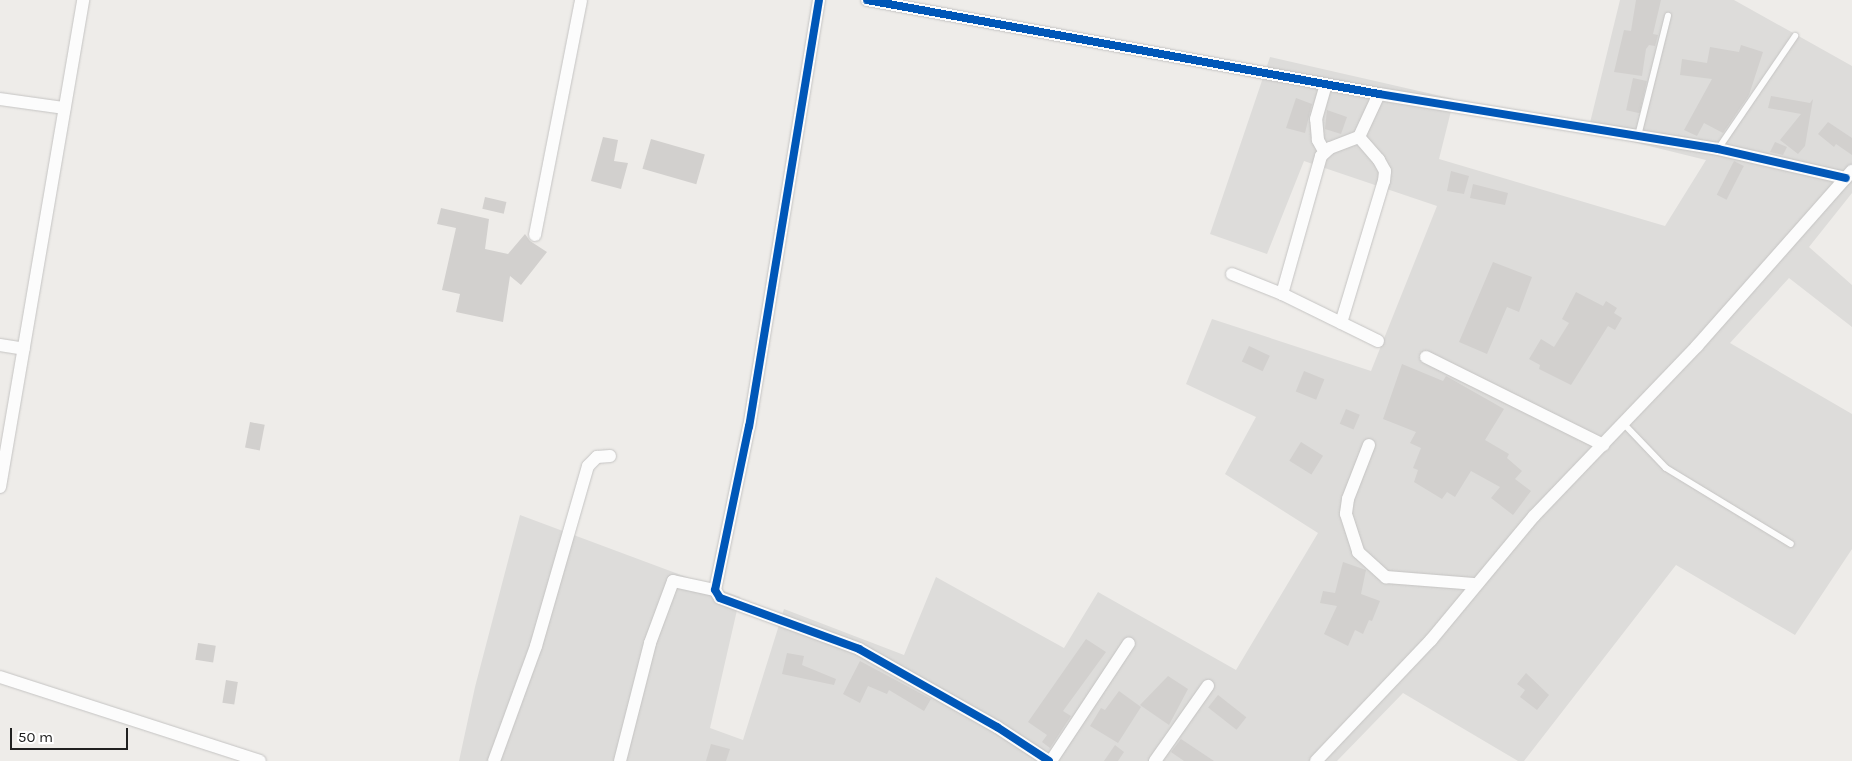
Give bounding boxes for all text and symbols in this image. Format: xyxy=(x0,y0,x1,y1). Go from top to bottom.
scale bar xyxy=(12,718,130,750)
text: 50 m xyxy=(18,728,53,746)

